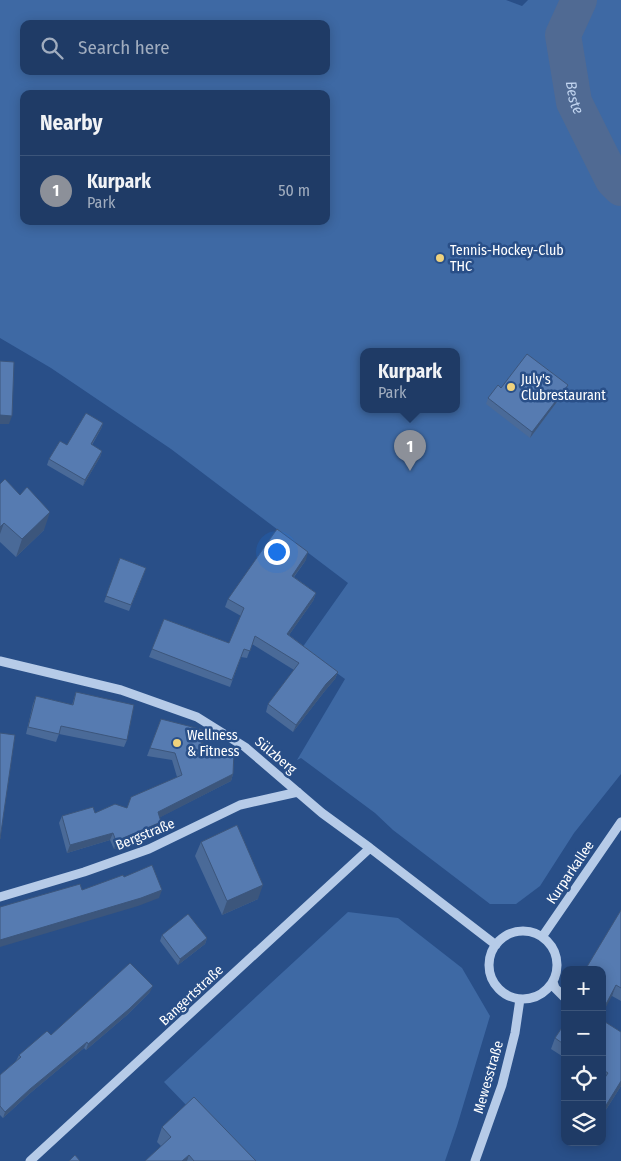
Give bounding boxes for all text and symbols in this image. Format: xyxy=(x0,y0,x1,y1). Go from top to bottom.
search box xyxy=(20,20,330,75)
icon: search xyxy=(38,34,66,62)
text: Search here xyxy=(78,36,170,59)
water label: Beste xyxy=(562,80,588,117)
text: Nearby xyxy=(40,110,102,136)
text: Kurpark xyxy=(87,170,151,193)
text: 1 xyxy=(53,181,59,200)
text: 50 m xyxy=(278,181,310,200)
text: Park xyxy=(87,193,115,212)
place label: Tennis-Hockey-Club THC xyxy=(450,242,564,275)
marker: Tennis-Hockey-Club THC xyxy=(434,252,446,264)
popup xyxy=(360,348,460,413)
text: Kurpark xyxy=(378,360,442,383)
place label: July's Clubrestaurant xyxy=(521,371,606,404)
marker: July's Clubrestaurant xyxy=(505,381,517,393)
text: Park xyxy=(378,383,407,402)
pin: 1 xyxy=(394,430,426,471)
your location xyxy=(264,539,290,565)
place label: Wellness & Fitness xyxy=(187,727,240,760)
street label: Sülzberg xyxy=(251,733,300,778)
marker: Wellness & Fitness xyxy=(171,737,183,749)
street label: Bergstraße xyxy=(113,815,177,854)
street label: Kurparkallee xyxy=(543,837,598,907)
street label: Bangertstraße xyxy=(156,962,227,1029)
map controls xyxy=(561,966,606,1146)
button: + xyxy=(561,966,606,1011)
button: − xyxy=(561,1011,606,1056)
street label: Mewesstraße xyxy=(470,1039,507,1116)
button: locate xyxy=(561,1056,606,1101)
button: layers xyxy=(561,1101,606,1146)

